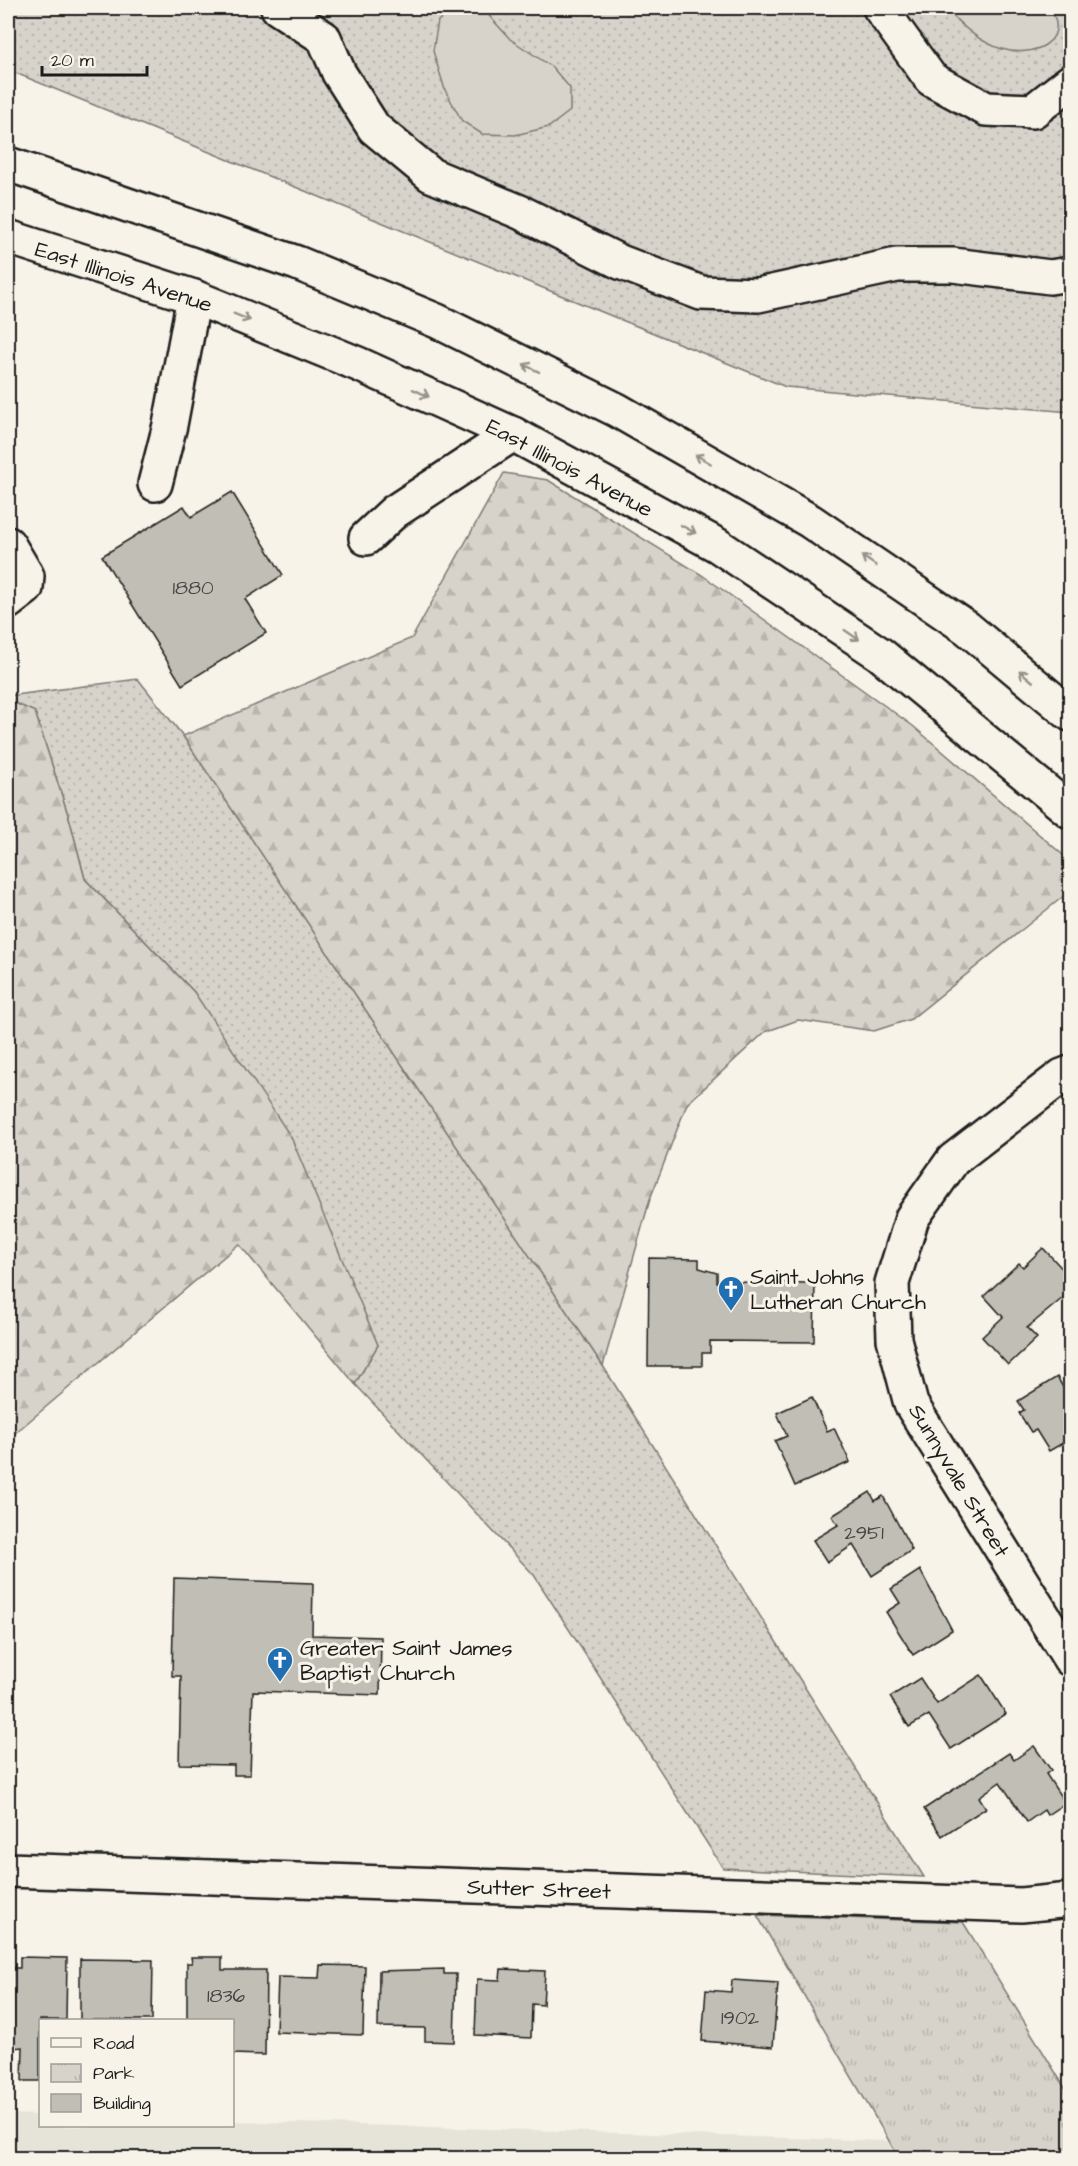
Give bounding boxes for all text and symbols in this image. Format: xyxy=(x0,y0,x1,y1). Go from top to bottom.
scale bar xyxy=(42,39,147,77)
text: 20 m xyxy=(51,48,94,73)
street label: East Illinois Avenue xyxy=(31,234,216,321)
one-way arrow xyxy=(232,312,251,323)
one-way arrow xyxy=(522,361,540,373)
one-way arrow xyxy=(412,387,430,399)
street label: East Illinois Avenue xyxy=(481,411,658,525)
one-way arrow xyxy=(694,453,711,465)
one-way arrow xyxy=(679,523,696,535)
one-way arrow xyxy=(861,555,878,567)
house number: 1880 xyxy=(172,574,214,602)
one-way arrow xyxy=(843,629,860,641)
one-way arrow xyxy=(1018,670,1034,683)
place label: Saint Johns Lutheran Church xyxy=(750,1262,926,1318)
church icon: Saint Johns Lutheran Church xyxy=(716,1274,746,1312)
street label: Sunnyvale Street xyxy=(900,1398,1017,1564)
house number: 2951 xyxy=(844,1519,884,1547)
place label: Greater Saint James Baptist Church xyxy=(300,1633,512,1689)
church icon: Greater Saint James Baptist Church xyxy=(265,1645,295,1683)
street label: Sutter Street xyxy=(467,1871,611,1908)
house number: 1836 xyxy=(207,1982,246,2010)
house number: 1902 xyxy=(721,2004,760,2032)
legend xyxy=(39,2019,234,2127)
text: Road xyxy=(93,2031,134,2056)
text: Park xyxy=(93,2061,135,2086)
text: Building xyxy=(93,2091,151,2117)

